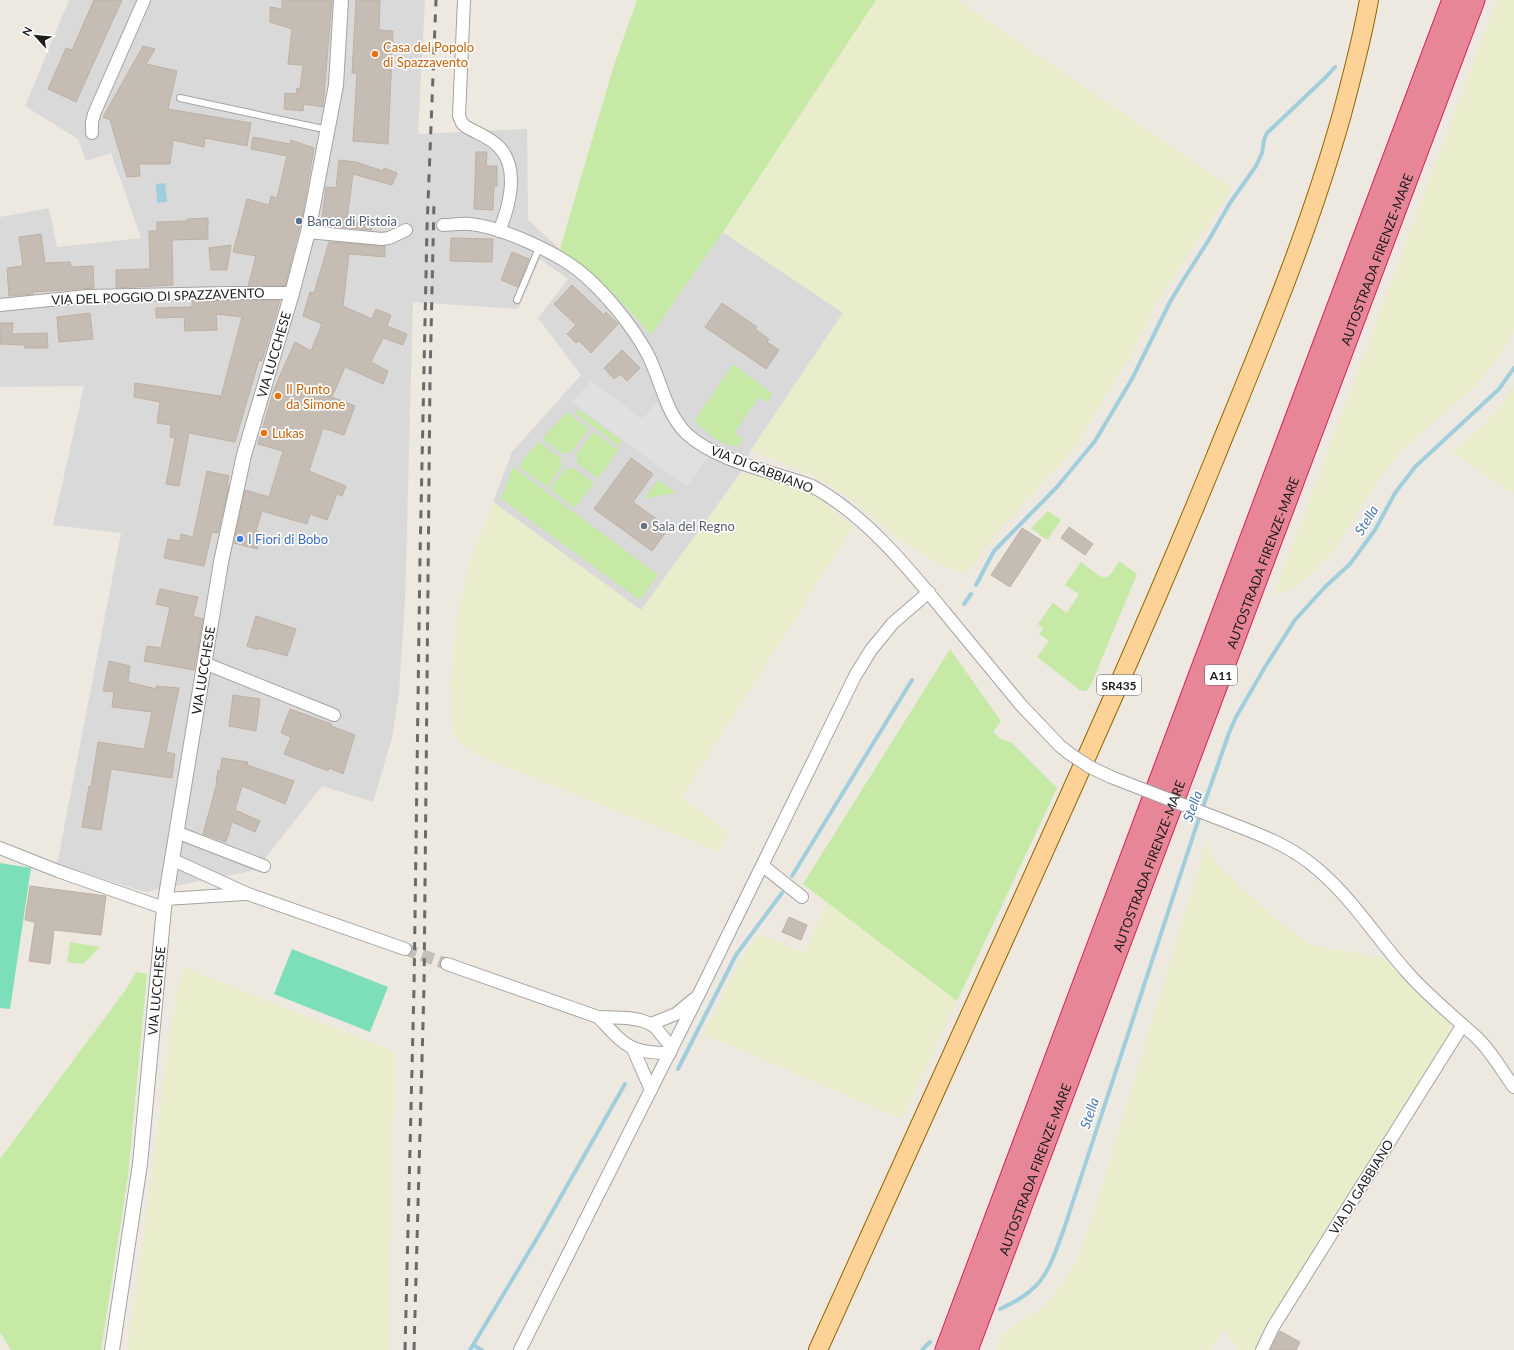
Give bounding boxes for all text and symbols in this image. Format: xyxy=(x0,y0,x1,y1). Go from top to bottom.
north arrow xyxy=(16,16,56,56)
text: N xyxy=(19,25,34,38)
place label: Casa del Popolo di Spazzavento xyxy=(383,39,474,70)
marker: Casa del Popolo di Spazzavento xyxy=(370,49,380,59)
street label: AUTOSTRADA FIRENZE-MARE xyxy=(1337,171,1416,348)
place label: Banca di Pistoia xyxy=(307,213,397,229)
marker: Banca di Pistoia xyxy=(294,216,304,226)
street label: VIA DEL POGGIO DI SPAZZAVENTO xyxy=(51,284,265,308)
street label: VIA LUCCHESE xyxy=(253,310,294,400)
place label: Il Punto da Simone xyxy=(286,381,346,412)
marker: Il Punto da Simone xyxy=(273,391,283,401)
place label: Lukas xyxy=(272,425,305,441)
marker: Lukas xyxy=(259,428,269,438)
street label: VIA DI GABBIANO xyxy=(708,442,816,496)
street label: AUTOSTRADA FIRENZE-MARE xyxy=(1223,475,1302,651)
water label: Stella xyxy=(1350,502,1382,538)
place label: Sala del Regno xyxy=(652,518,735,534)
marker: Sala del Regno xyxy=(639,521,649,531)
place label: I Fiori di Bobo xyxy=(248,531,328,547)
marker: I Fiori di Bobo xyxy=(235,534,245,544)
street label: VIA LUCCHESE xyxy=(188,625,218,716)
road number: A11 xyxy=(1205,665,1237,685)
road number: SR435 xyxy=(1097,675,1141,695)
street label: AUTOSTRADA FIRENZE-MARE xyxy=(1109,778,1188,954)
water label: Stella xyxy=(1179,788,1205,824)
street label: VIA LUCCHESE xyxy=(144,946,168,1036)
street label: AUTOSTRADA FIRENZE-MARE xyxy=(995,1081,1074,1257)
water label: Stella xyxy=(1076,1095,1102,1131)
street label: VIA DI GABBIANO xyxy=(1325,1137,1397,1237)

